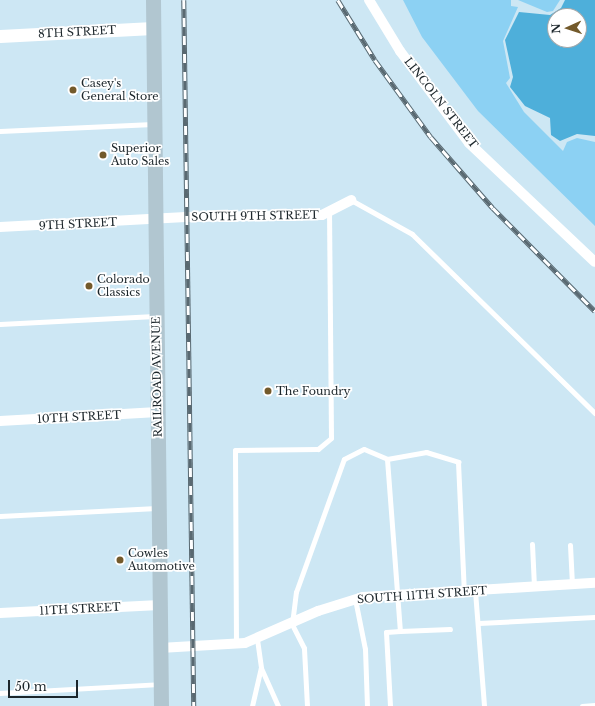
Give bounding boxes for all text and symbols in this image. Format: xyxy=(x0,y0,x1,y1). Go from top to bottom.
north arrow xyxy=(547,8,587,48)
street label: 8TH STREET xyxy=(38,23,116,41)
text: N xyxy=(549,23,563,34)
street label: LINCOLN STREET xyxy=(401,55,481,151)
place label: Casey's General Store xyxy=(81,77,159,103)
marker: Casey's General Store xyxy=(68,85,78,95)
place label: Superior Auto Sales xyxy=(111,142,169,168)
marker: Superior Auto Sales xyxy=(98,150,108,160)
street label: SOUTH 9TH STREET xyxy=(191,208,319,224)
street label: 9TH STREET xyxy=(38,215,118,233)
place label: Colorado Classics xyxy=(97,273,150,299)
marker: Colorado Classics xyxy=(84,281,94,291)
street label: RAILROAD AVENUE xyxy=(149,316,165,438)
place label: The Foundry xyxy=(276,384,351,398)
marker: The Foundry xyxy=(263,386,273,396)
street label: 10TH STREET xyxy=(37,408,121,426)
place label: Cowles Automotive xyxy=(128,547,195,573)
marker: Cowles Automotive xyxy=(115,555,125,565)
street label: SOUTH 11TH STREET xyxy=(357,584,487,606)
street label: 11TH STREET xyxy=(39,600,121,618)
scale bar xyxy=(10,672,80,698)
text: 50 m xyxy=(15,679,47,694)

